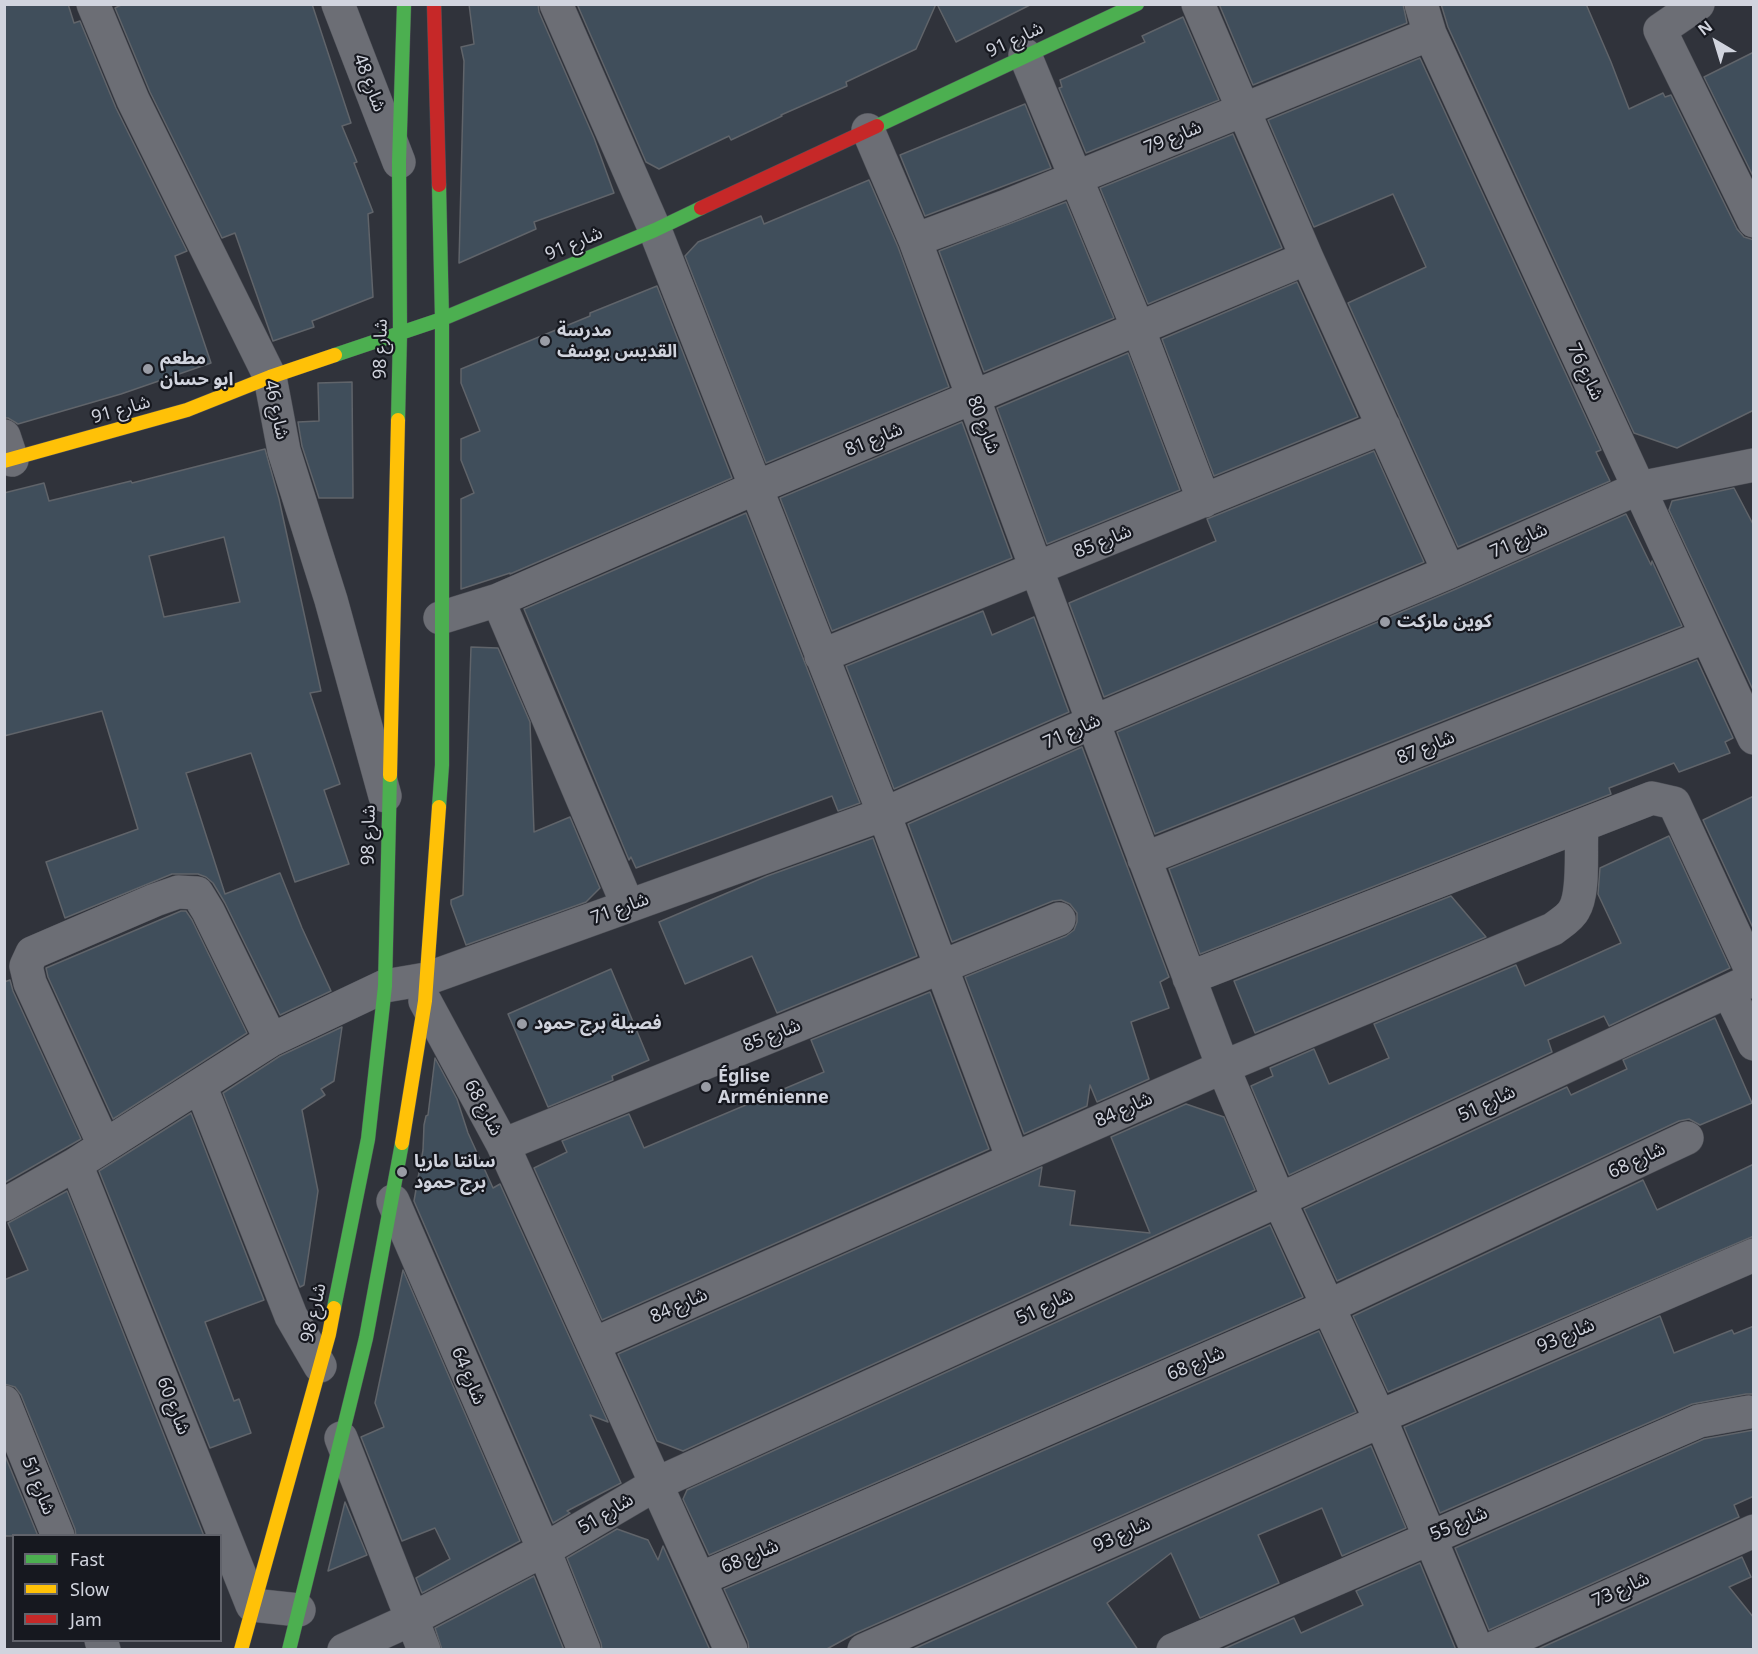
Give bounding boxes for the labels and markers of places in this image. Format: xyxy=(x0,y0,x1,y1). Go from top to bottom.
place label: مدرسة القديس يوسف xyxy=(557,320,677,362)
marker: مدرسة القديس يوسف xyxy=(538,334,552,348)
place label: مطعم ابو حسان xyxy=(160,348,233,391)
marker: مطعم ابو حسان xyxy=(141,362,155,376)
place label: كوين ماركت xyxy=(1397,611,1492,633)
marker: كوين ماركت xyxy=(1378,615,1392,629)
place label: فصيلة برج حمود xyxy=(534,1013,662,1035)
marker: فصيلة برج حمود xyxy=(515,1017,529,1031)
place label: Église Arménienne xyxy=(718,1066,829,1108)
marker: Église Arménienne xyxy=(699,1080,713,1094)
place label: سانتا ماريا برج حمود xyxy=(414,1151,496,1194)
marker: سانتا ماريا برج حمود xyxy=(395,1165,409,1179)

